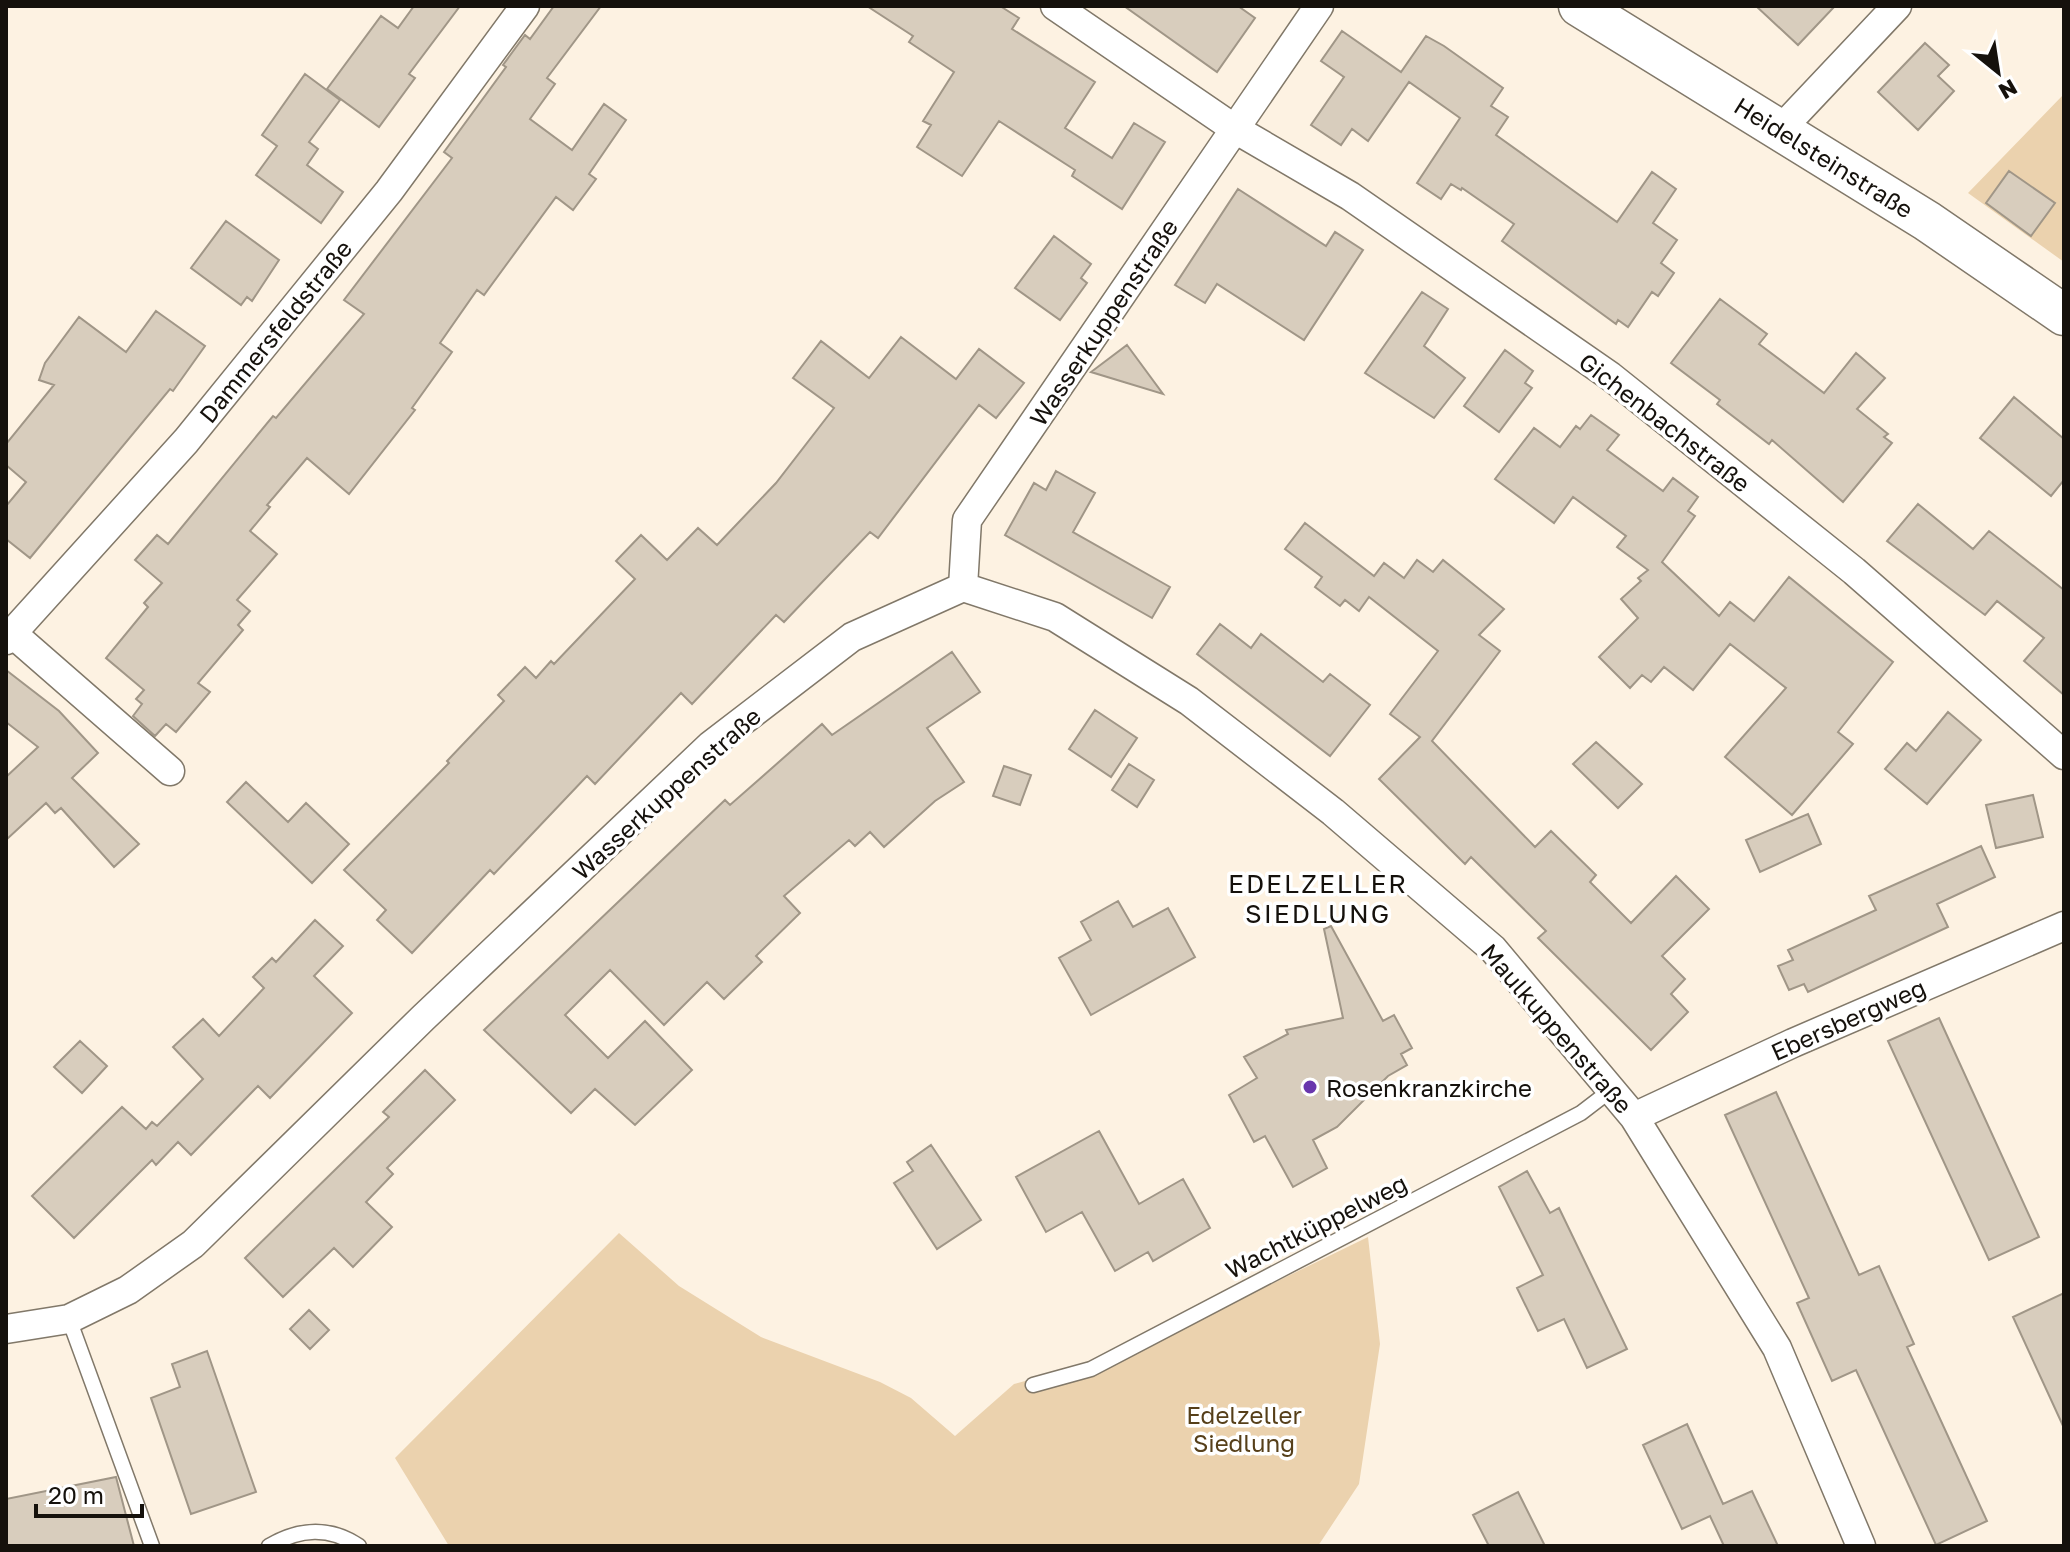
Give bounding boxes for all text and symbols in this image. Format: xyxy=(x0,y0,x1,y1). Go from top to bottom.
north arrow xyxy=(1958,32,2038,112)
text: N xyxy=(1994,74,2022,106)
street label: Heidelsteinstraße xyxy=(1729,90,1919,224)
street label: Wasserkuppenstraße xyxy=(1023,213,1183,431)
street label: Dammersfeldstraße xyxy=(193,234,357,428)
street label: Gichenbachstraße xyxy=(1574,346,1756,498)
street label: Wasserkuppenstraße xyxy=(566,701,766,885)
district label: EDELZELLER SIEDLUNG xyxy=(1228,868,1408,929)
street label: Maulkuppenstraße xyxy=(1475,937,1639,1119)
street label: Ebersbergweg xyxy=(1766,972,1930,1066)
place label: Rosenkranzkirche xyxy=(1326,1073,1532,1102)
marker: Rosenkranzkirche xyxy=(1301,1078,1319,1096)
street label: Wachtküppelweg xyxy=(1220,1168,1412,1284)
park label: Edelzeller Siedlung xyxy=(1186,1400,1302,1457)
scale bar xyxy=(36,1468,142,1518)
text: 20 m xyxy=(48,1480,104,1509)

